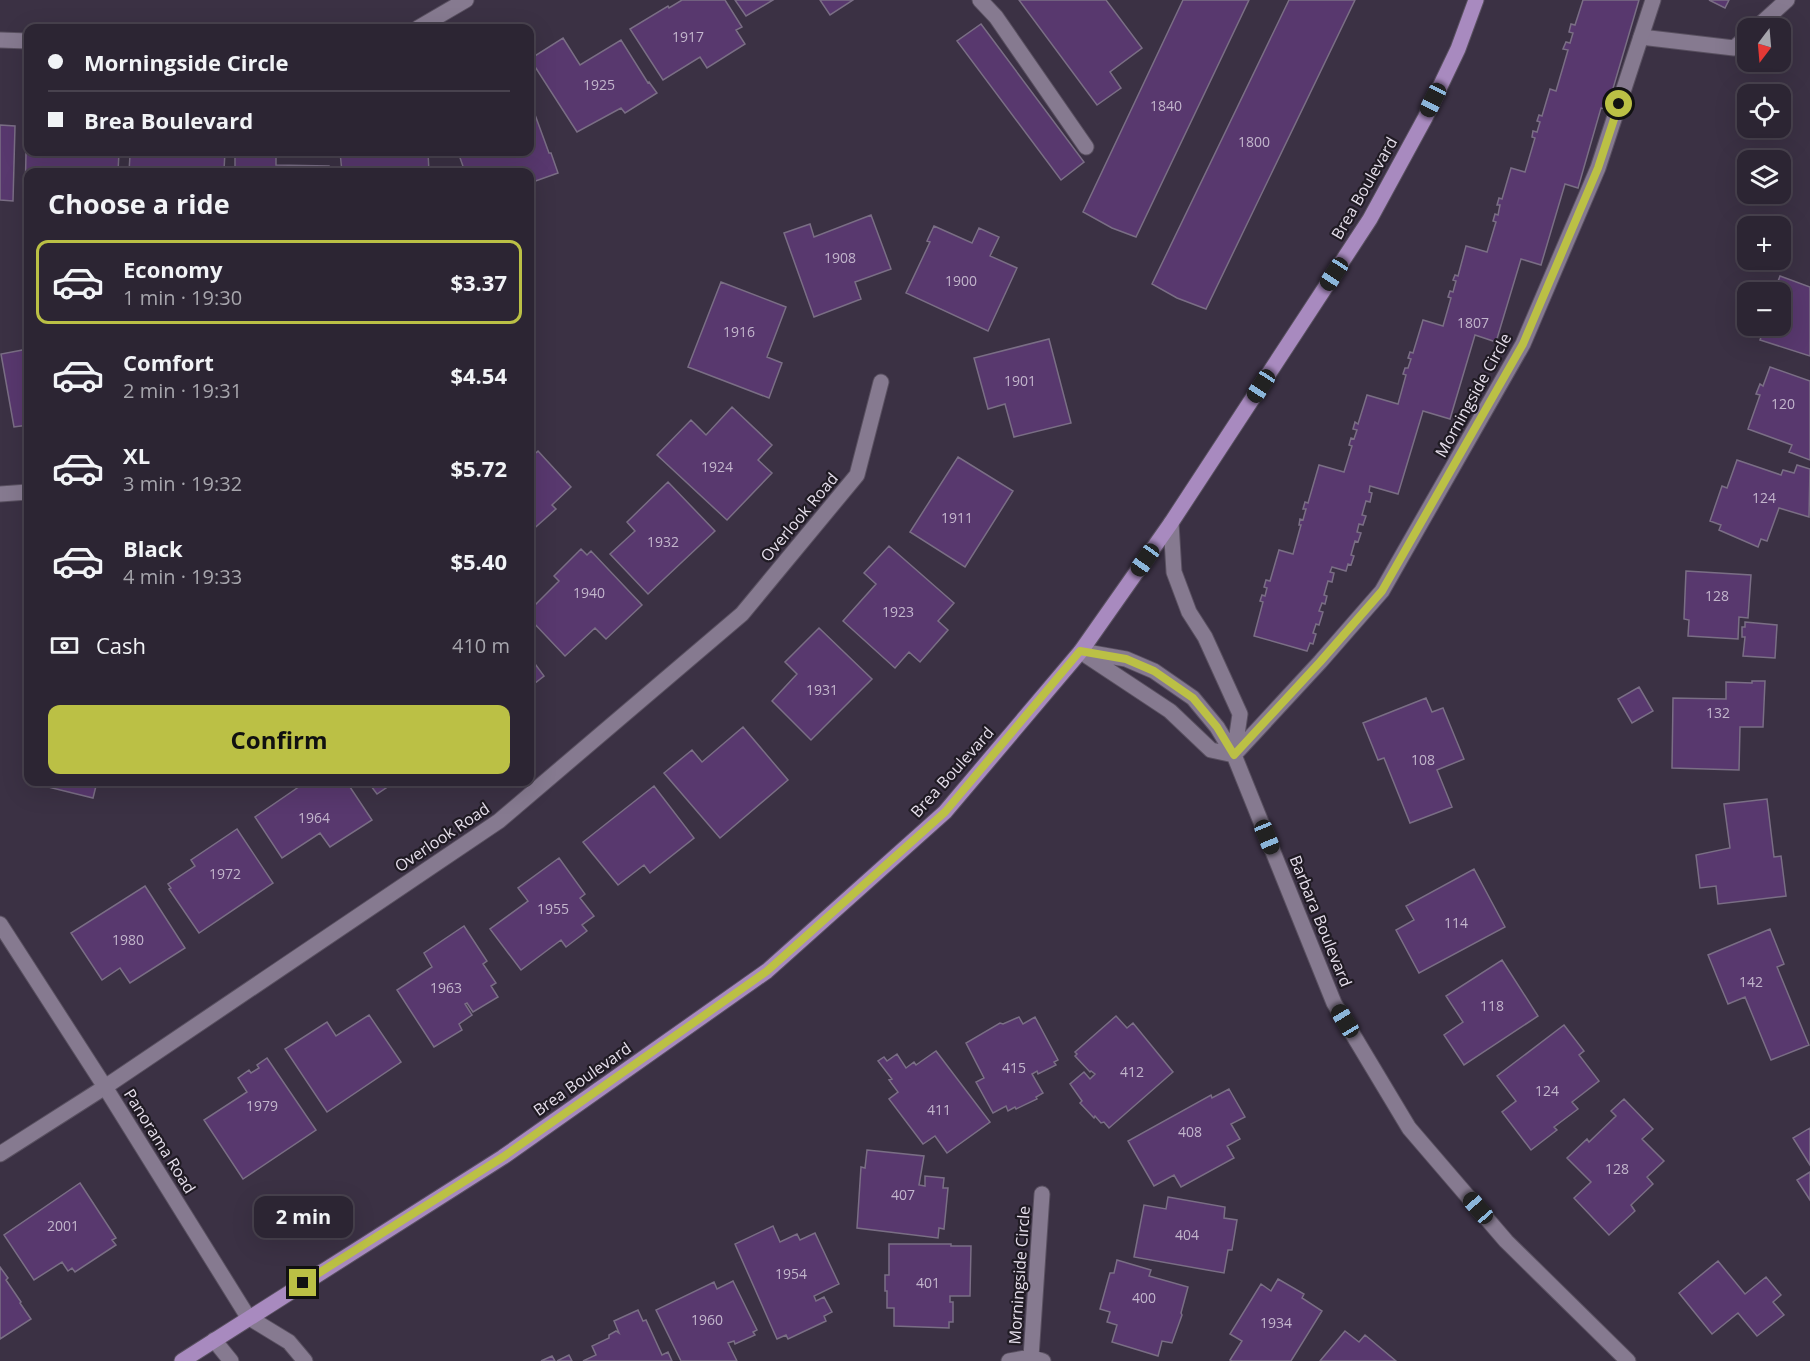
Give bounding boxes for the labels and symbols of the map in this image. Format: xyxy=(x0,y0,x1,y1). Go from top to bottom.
north arrow xyxy=(1737,18,1791,72)
house number: 1917 xyxy=(672,27,704,46)
house number: 1925 xyxy=(583,75,615,94)
car xyxy=(1417,80,1449,120)
route start xyxy=(1605,90,1632,117)
house number: 1840 xyxy=(1150,96,1182,115)
house number: 1800 xyxy=(1238,132,1270,151)
street label: Brea Boulevard xyxy=(1326,133,1402,243)
house number: 1908 xyxy=(824,248,856,267)
car xyxy=(1317,254,1351,294)
house number: 1900 xyxy=(945,271,977,290)
house number: 1807 xyxy=(1457,313,1489,332)
house number: 1916 xyxy=(723,322,755,341)
street label: Morningside Circle xyxy=(1430,329,1516,461)
car xyxy=(1244,366,1278,406)
house number: 1901 xyxy=(1004,371,1036,390)
house number: 120 xyxy=(1771,394,1795,413)
house number: 1924 xyxy=(701,457,733,476)
street label: Overlook Road xyxy=(755,468,843,566)
house number: 124 xyxy=(1752,488,1776,507)
house number: 1911 xyxy=(941,508,973,527)
house number: 1932 xyxy=(647,532,679,551)
car xyxy=(1127,540,1163,580)
house number: 1940 xyxy=(573,583,605,602)
house number: 128 xyxy=(1705,586,1729,605)
house number: 1923 xyxy=(882,602,914,621)
house number: 1931 xyxy=(806,680,838,699)
house number: 132 xyxy=(1706,703,1730,722)
street label: Brea Boulevard xyxy=(905,722,999,822)
house number: 108 xyxy=(1411,750,1435,769)
street label: Overlook Road xyxy=(390,797,494,877)
house number: 1964 xyxy=(298,808,330,827)
car xyxy=(1252,817,1282,857)
street label: Barbara Boulevard xyxy=(1285,852,1357,990)
house number: 1972 xyxy=(209,864,241,883)
house number: 1955 xyxy=(537,899,569,918)
house number: 114 xyxy=(1444,913,1468,932)
house number: 1980 xyxy=(112,930,144,949)
house number: 142 xyxy=(1739,972,1763,991)
house number: 1963 xyxy=(430,978,462,997)
house number: 118 xyxy=(1480,996,1504,1015)
car xyxy=(1328,1001,1362,1041)
street label: Brea Boulevard xyxy=(529,1037,635,1121)
house number: 415 xyxy=(1002,1058,1026,1077)
house number: 412 xyxy=(1120,1062,1144,1081)
house number: 124 xyxy=(1535,1081,1559,1100)
street label: Panorama Road xyxy=(119,1085,201,1197)
house number: 1979 xyxy=(246,1096,278,1115)
house number: 411 xyxy=(927,1100,951,1119)
house number: 408 xyxy=(1178,1122,1202,1141)
house number: 128 xyxy=(1605,1159,1629,1178)
house number: 407 xyxy=(891,1185,915,1204)
car xyxy=(1459,1189,1497,1227)
callout: 2 min xyxy=(254,1196,352,1238)
street label: Morningside Circle xyxy=(1003,1205,1035,1345)
house number: 2001 xyxy=(47,1216,79,1235)
house number: 404 xyxy=(1175,1225,1199,1244)
house number: 1954 xyxy=(775,1264,807,1283)
route end xyxy=(289,1269,316,1296)
house number: 401 xyxy=(916,1273,940,1292)
house number: 400 xyxy=(1132,1288,1156,1307)
house number: 1960 xyxy=(691,1310,723,1329)
house number: 1934 xyxy=(1260,1313,1292,1332)

